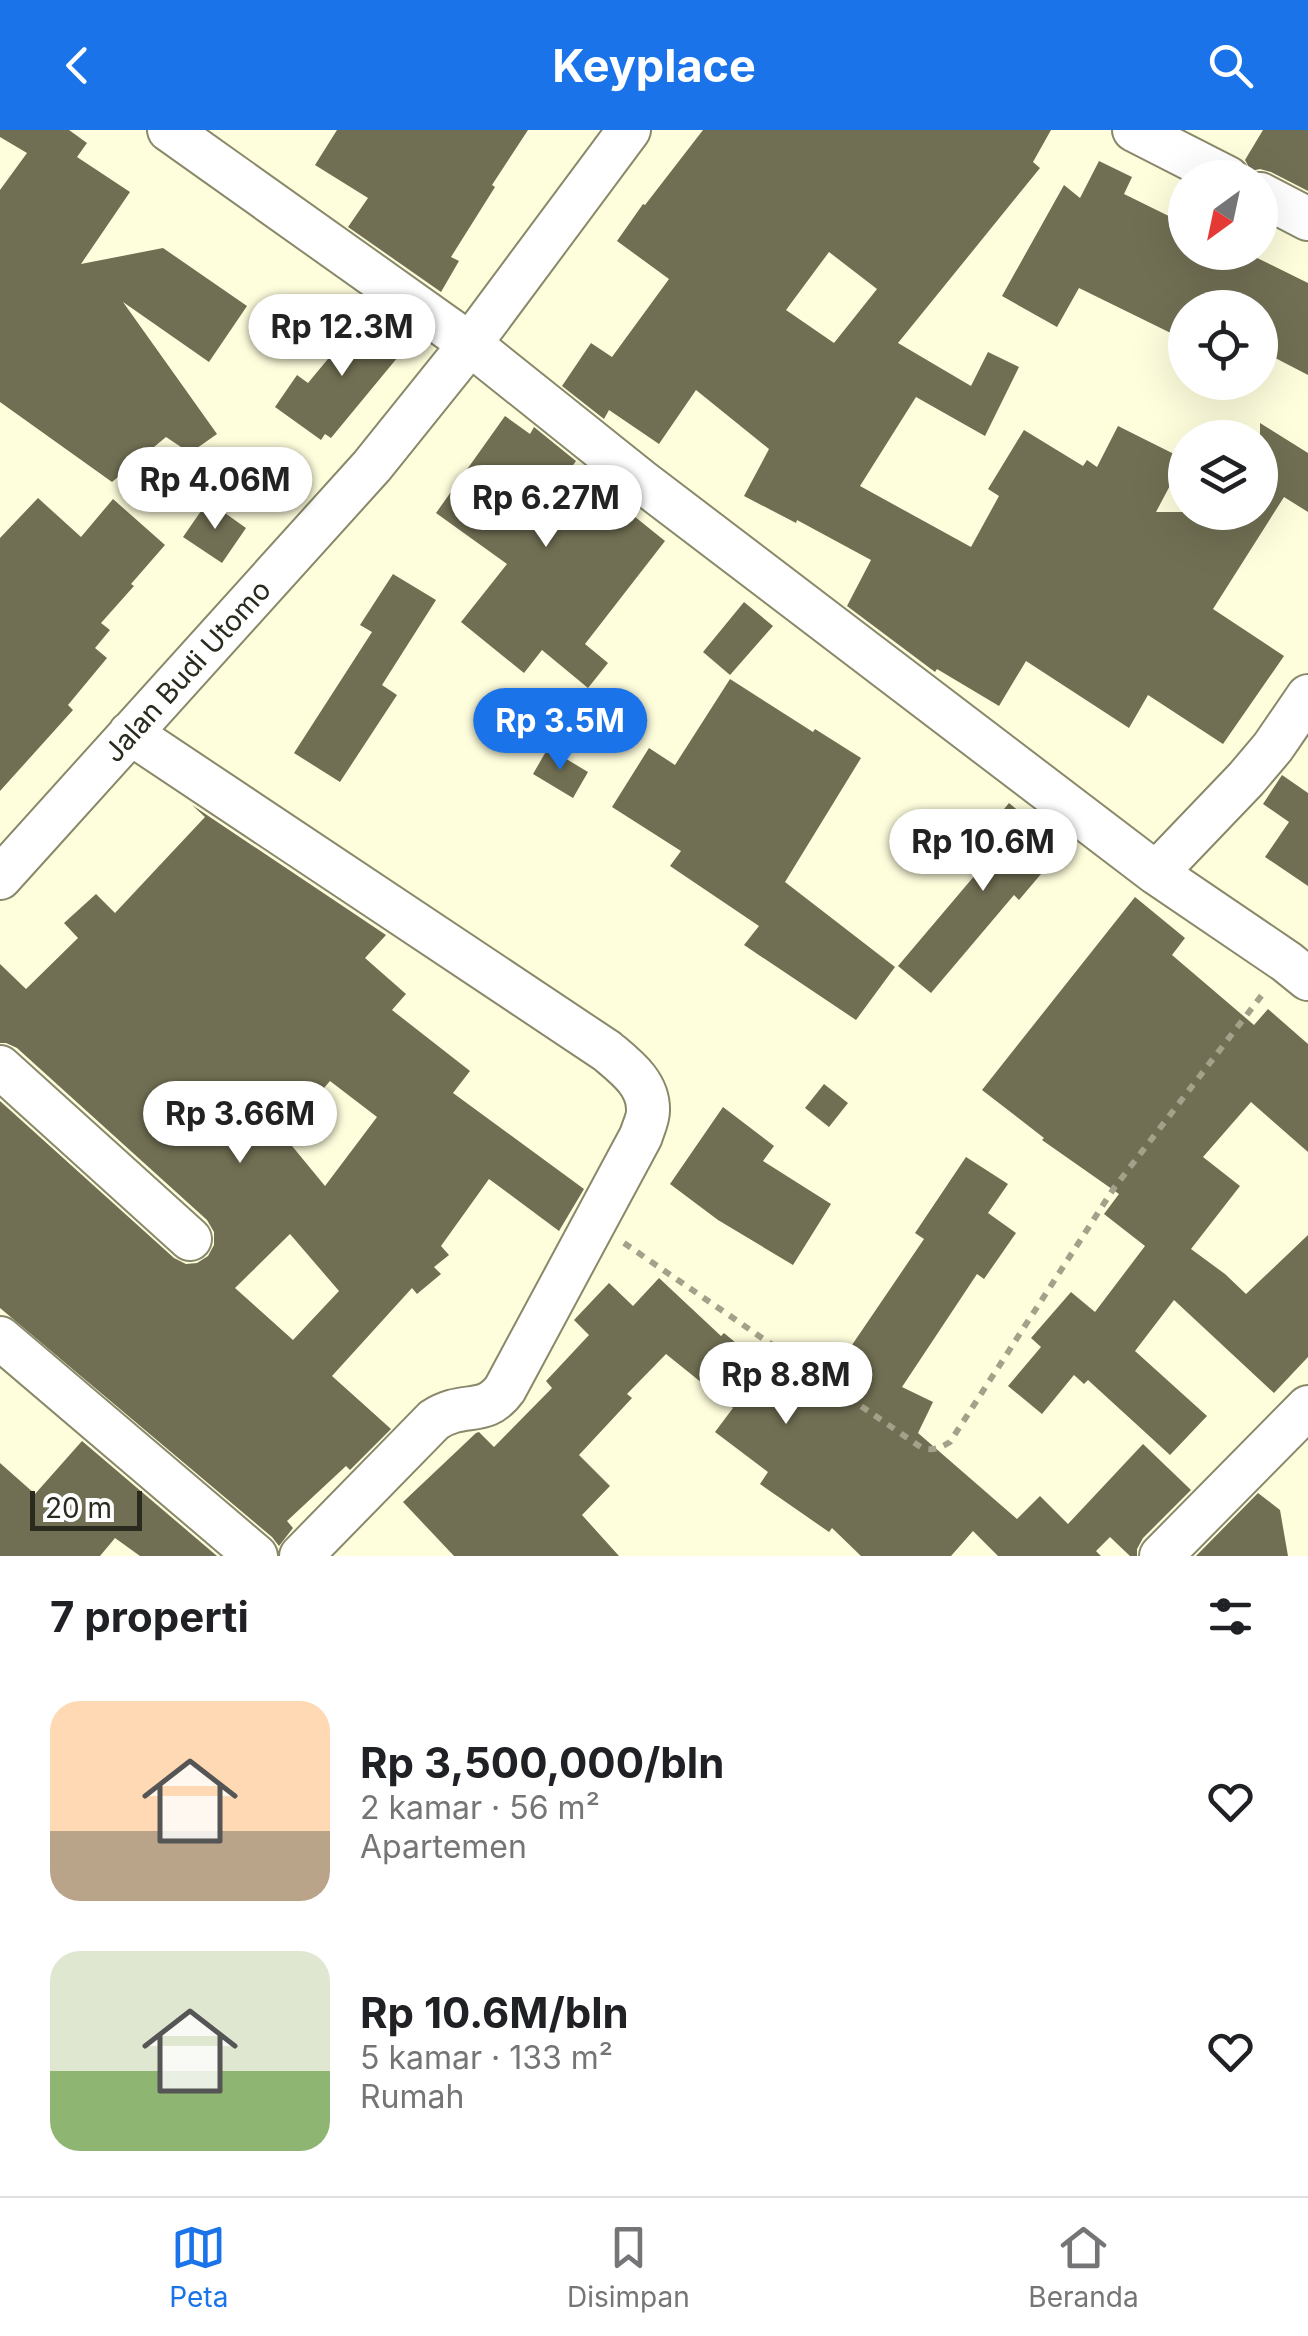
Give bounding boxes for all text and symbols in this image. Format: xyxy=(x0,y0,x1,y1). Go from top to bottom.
icon: back xyxy=(50,38,105,93)
text: Keyplace xyxy=(552,38,756,93)
icon: search xyxy=(1203,38,1258,93)
north arrow xyxy=(1168,160,1278,270)
map controls xyxy=(1168,160,1278,530)
button: locate xyxy=(1168,290,1278,400)
pin: Rp 12.3M xyxy=(239,294,445,379)
text: Rp 12.3M xyxy=(270,307,414,346)
button: layers xyxy=(1168,420,1278,530)
pin: Rp 4.06M xyxy=(112,447,318,532)
text: Rp 4.06M xyxy=(139,460,291,499)
pin: Rp 6.27M xyxy=(443,465,649,550)
text: Rp 6.27M xyxy=(472,478,620,517)
street label: Jalan Budi Utomo xyxy=(96,573,278,769)
pin: Rp 3.5M xyxy=(468,688,652,773)
text: Rp 3.5M xyxy=(495,701,625,740)
pin: Rp 10.6M xyxy=(880,809,1086,894)
text: Rp 10.6M xyxy=(911,822,1055,861)
pin: Rp 3.66M xyxy=(137,1081,343,1166)
text: Rp 3.66M xyxy=(165,1094,315,1133)
pin: Rp 8.8M xyxy=(694,1342,878,1427)
text: Rp 8.8M xyxy=(721,1355,851,1394)
scale bar xyxy=(30,1486,142,1530)
text: 20 m xyxy=(45,1491,112,1525)
icon: filters xyxy=(1203,1589,1258,1644)
text: 7 properti xyxy=(50,1591,249,1642)
text: Rp 3,500,000/bln xyxy=(360,1737,724,1788)
icon: home xyxy=(130,1741,250,1861)
icon: heart xyxy=(1203,1774,1258,1829)
text: 2 kamar · 56 m² xyxy=(360,1788,600,1827)
text: Apartemen xyxy=(360,1827,527,1866)
text: Rp 10.6M/bln xyxy=(360,1987,629,2038)
icon: home xyxy=(130,1991,250,2111)
icon: heart xyxy=(1203,2024,1258,2079)
text: 5 kamar · 133 m² xyxy=(360,2038,613,2077)
text: Rumah xyxy=(360,2077,464,2116)
tab: Peta xyxy=(169,2220,228,2314)
tab: Disimpan xyxy=(567,2220,690,2314)
tab: Beranda xyxy=(1028,2220,1139,2314)

